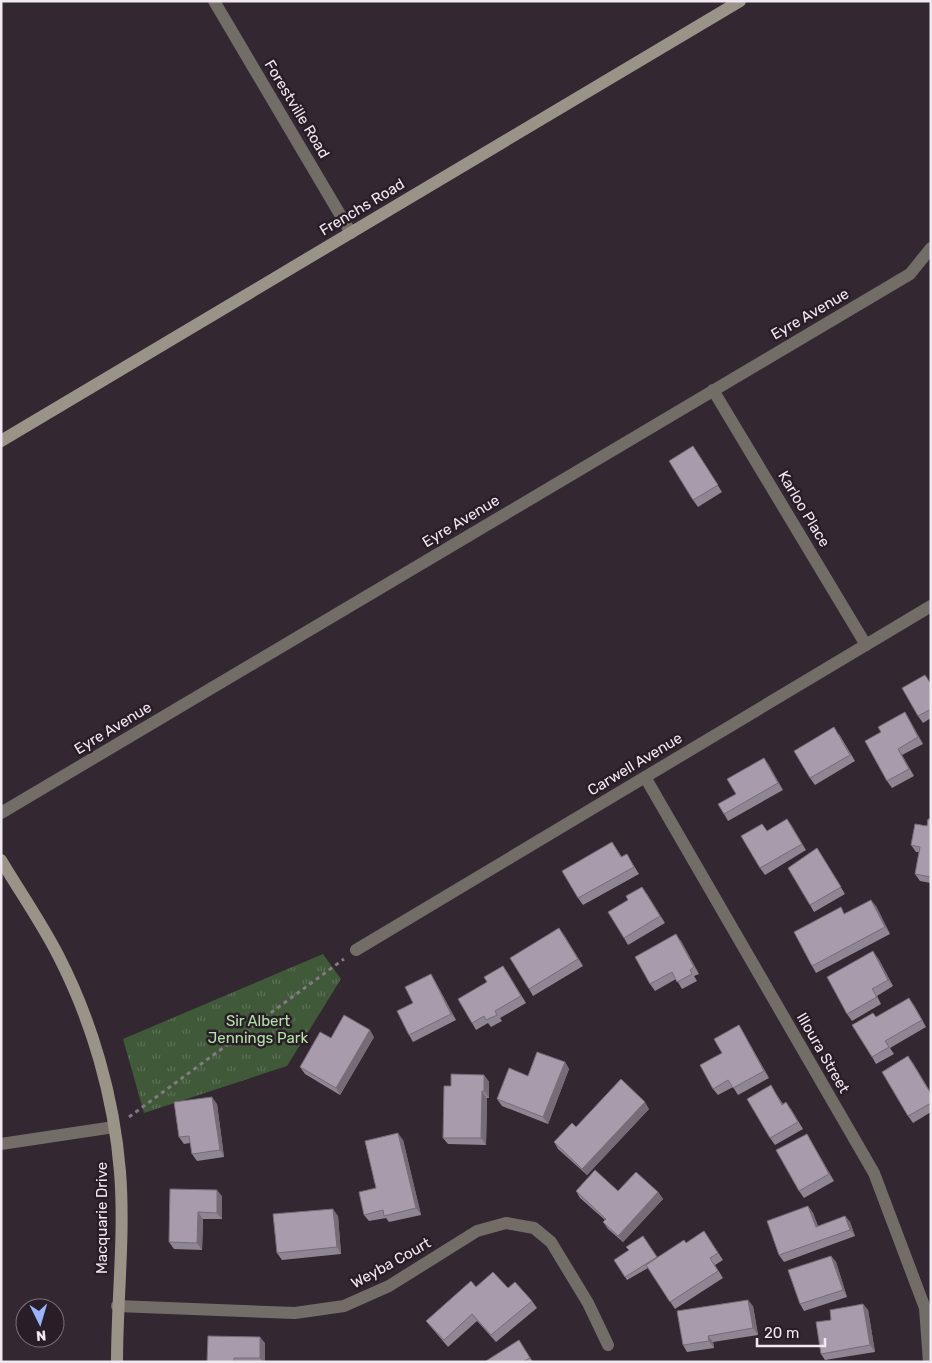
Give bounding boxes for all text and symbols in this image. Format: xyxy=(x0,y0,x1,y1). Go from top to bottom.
street label: Forestville Road xyxy=(261,57,333,161)
street label: Frenchs Road xyxy=(316,175,408,239)
street label: Eyre Avenue xyxy=(768,284,852,344)
street label: Karloo Place xyxy=(774,468,834,550)
street label: Eyre Avenue xyxy=(419,491,503,551)
street label: Eyre Avenue xyxy=(71,698,155,758)
street label: Carwell Avenue xyxy=(584,729,686,799)
street label: Illoura Street xyxy=(793,1010,853,1097)
park label: Sir Albert Jennings Park xyxy=(208,1012,308,1047)
street label: Macquarie Drive xyxy=(93,1162,111,1274)
street label: Weyba Court xyxy=(348,1234,434,1292)
north arrow xyxy=(15,1298,65,1348)
scale bar xyxy=(757,1316,824,1348)
text: 20 m xyxy=(764,1324,799,1342)
text: N xyxy=(35,1327,47,1344)

